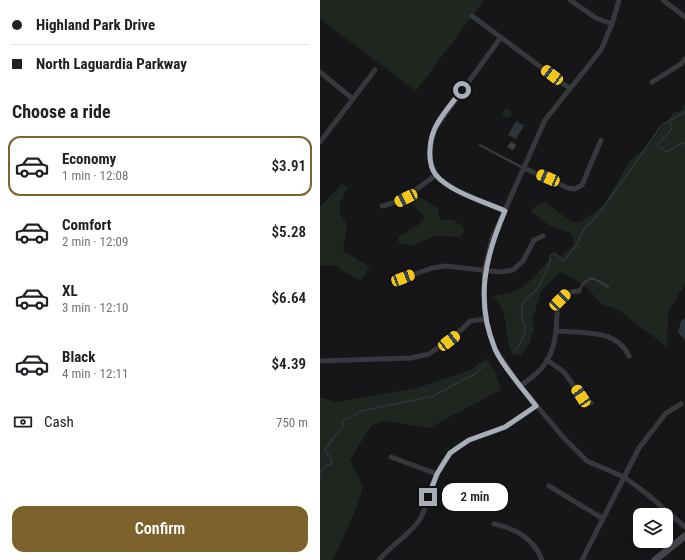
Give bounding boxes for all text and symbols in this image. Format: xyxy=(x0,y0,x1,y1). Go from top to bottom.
text: Highland Park Drive xyxy=(36,16,155,34)
text: North Laguardia Parkway xyxy=(36,55,187,73)
car xyxy=(539,63,565,87)
route start xyxy=(453,81,471,99)
text: Choose a ride xyxy=(12,101,111,122)
icon: car xyxy=(14,148,50,184)
text: Economy xyxy=(62,150,116,168)
text: $3.91 xyxy=(272,157,306,175)
text: 1 min · 12:08 xyxy=(62,168,128,183)
car xyxy=(535,168,561,188)
car xyxy=(393,187,419,209)
icon: car xyxy=(14,214,50,250)
text: Comfort xyxy=(62,216,111,234)
text: $5.28 xyxy=(272,223,306,241)
text: 2 min · 12:09 xyxy=(62,234,128,249)
car xyxy=(390,268,416,288)
icon: car xyxy=(14,280,50,316)
text: XL xyxy=(62,282,78,300)
car xyxy=(547,287,573,313)
text: $6.64 xyxy=(272,289,306,307)
text: 3 min · 12:10 xyxy=(62,300,128,315)
car xyxy=(436,329,462,353)
icon: car xyxy=(14,346,50,382)
text: Black xyxy=(62,348,95,366)
text: $4.39 xyxy=(272,355,306,373)
text: 4 min · 12:11 xyxy=(62,366,128,381)
car xyxy=(569,383,593,409)
icon: cash xyxy=(12,411,34,433)
text: Cash xyxy=(44,413,74,431)
text: 750 m xyxy=(276,415,308,430)
callout: 2 min xyxy=(442,483,508,511)
route end xyxy=(419,488,437,506)
text: 2 min xyxy=(461,489,489,504)
button: Confirm xyxy=(12,506,308,552)
map controls xyxy=(633,508,673,548)
button: layers xyxy=(633,508,673,548)

